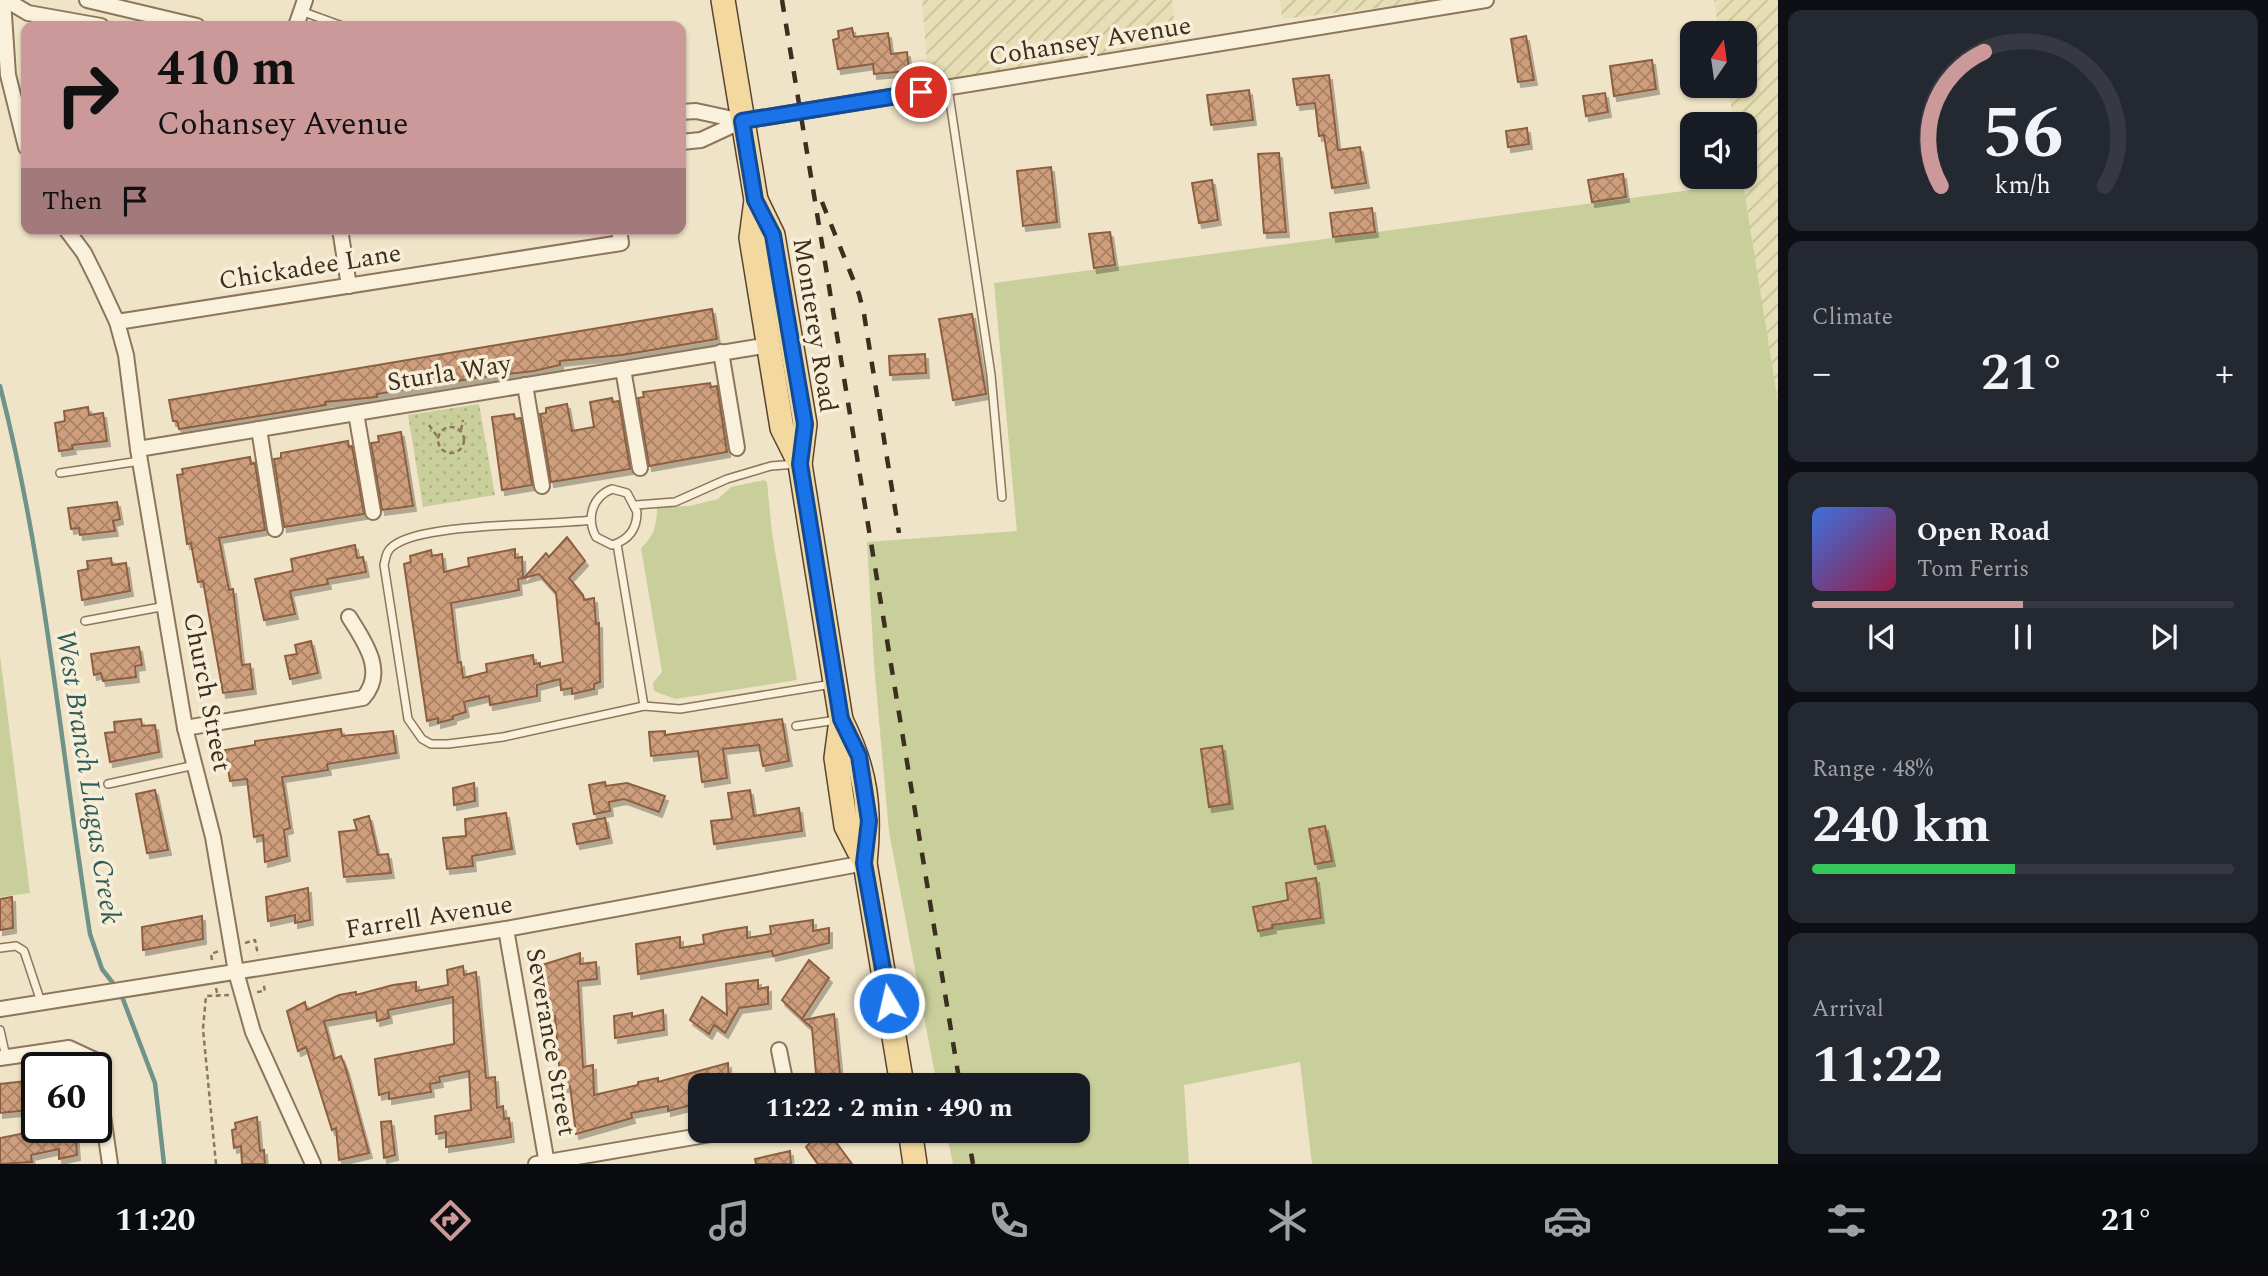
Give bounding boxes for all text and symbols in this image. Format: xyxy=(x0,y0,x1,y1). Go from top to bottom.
street label: Cohansey Avenue xyxy=(986,5,1194,77)
north arrow xyxy=(1680,21,1757,98)
map controls xyxy=(1680,21,1757,189)
text: 410 m xyxy=(157,32,296,107)
icon: right xyxy=(42,49,133,140)
pin xyxy=(891,62,951,122)
icon: arrive xyxy=(902,73,940,111)
text: 56 xyxy=(1982,80,2064,191)
text: Cohansey Avenue xyxy=(157,100,409,149)
button: sound xyxy=(1680,112,1757,189)
text: km/h xyxy=(1995,167,2051,205)
text: Then xyxy=(42,181,102,221)
icon: arrive xyxy=(116,182,154,220)
street label: Chickadee Lane xyxy=(216,233,404,301)
street label: Monterey Road xyxy=(781,235,849,415)
text: Climate xyxy=(1812,300,1893,335)
text: 21° xyxy=(1981,334,2065,413)
street label: Sturla Way xyxy=(384,343,515,403)
text: − xyxy=(1812,345,1831,403)
text: + xyxy=(2215,345,2234,403)
text: Open Road xyxy=(1917,512,2050,552)
text: Tom Ferris xyxy=(1917,552,2029,587)
street label: Church Street xyxy=(172,609,242,775)
icon: previous xyxy=(1863,618,1901,656)
icon: pause xyxy=(2004,618,2042,656)
icon: next xyxy=(2145,618,2183,656)
water label: West Branch Llagas Creek xyxy=(43,627,133,927)
text: Range · 48% xyxy=(1812,752,1933,787)
text: 240 km xyxy=(1812,786,1991,865)
street label: Farrell Avenue xyxy=(342,884,516,950)
street label: Severance Street xyxy=(515,945,587,1139)
position arrow xyxy=(852,966,926,1040)
text: Arrival xyxy=(1812,992,1884,1027)
text: 11:22 xyxy=(1812,1026,1943,1105)
speed limit sign: 60 xyxy=(21,1052,112,1143)
text: 11:22 · 2 min · 490 m xyxy=(765,1088,1013,1128)
text: 11:20 xyxy=(115,1196,195,1245)
icon: directions xyxy=(426,1196,475,1245)
icon: music xyxy=(705,1196,754,1245)
icon: phone xyxy=(984,1196,1033,1245)
icon: climate xyxy=(1263,1196,1312,1245)
icon: car xyxy=(1543,1196,1592,1245)
icon: filters xyxy=(1822,1196,1871,1245)
text: 21° xyxy=(2101,1196,2153,1245)

